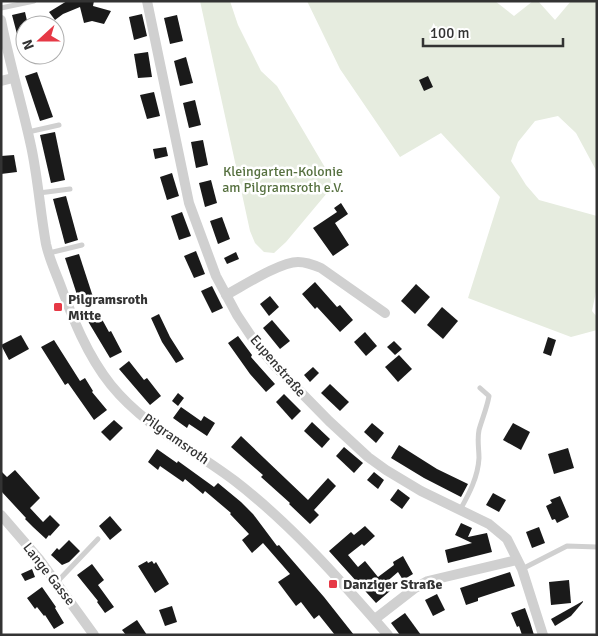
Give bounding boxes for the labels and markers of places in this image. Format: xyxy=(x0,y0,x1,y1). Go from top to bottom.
place label: Pilgramsroth Mitte xyxy=(68,291,148,324)
marker: Pilgramsroth Mitte xyxy=(52,301,64,313)
place label: Danziger Straße xyxy=(343,576,442,593)
marker: Danziger Straße xyxy=(327,578,339,590)

